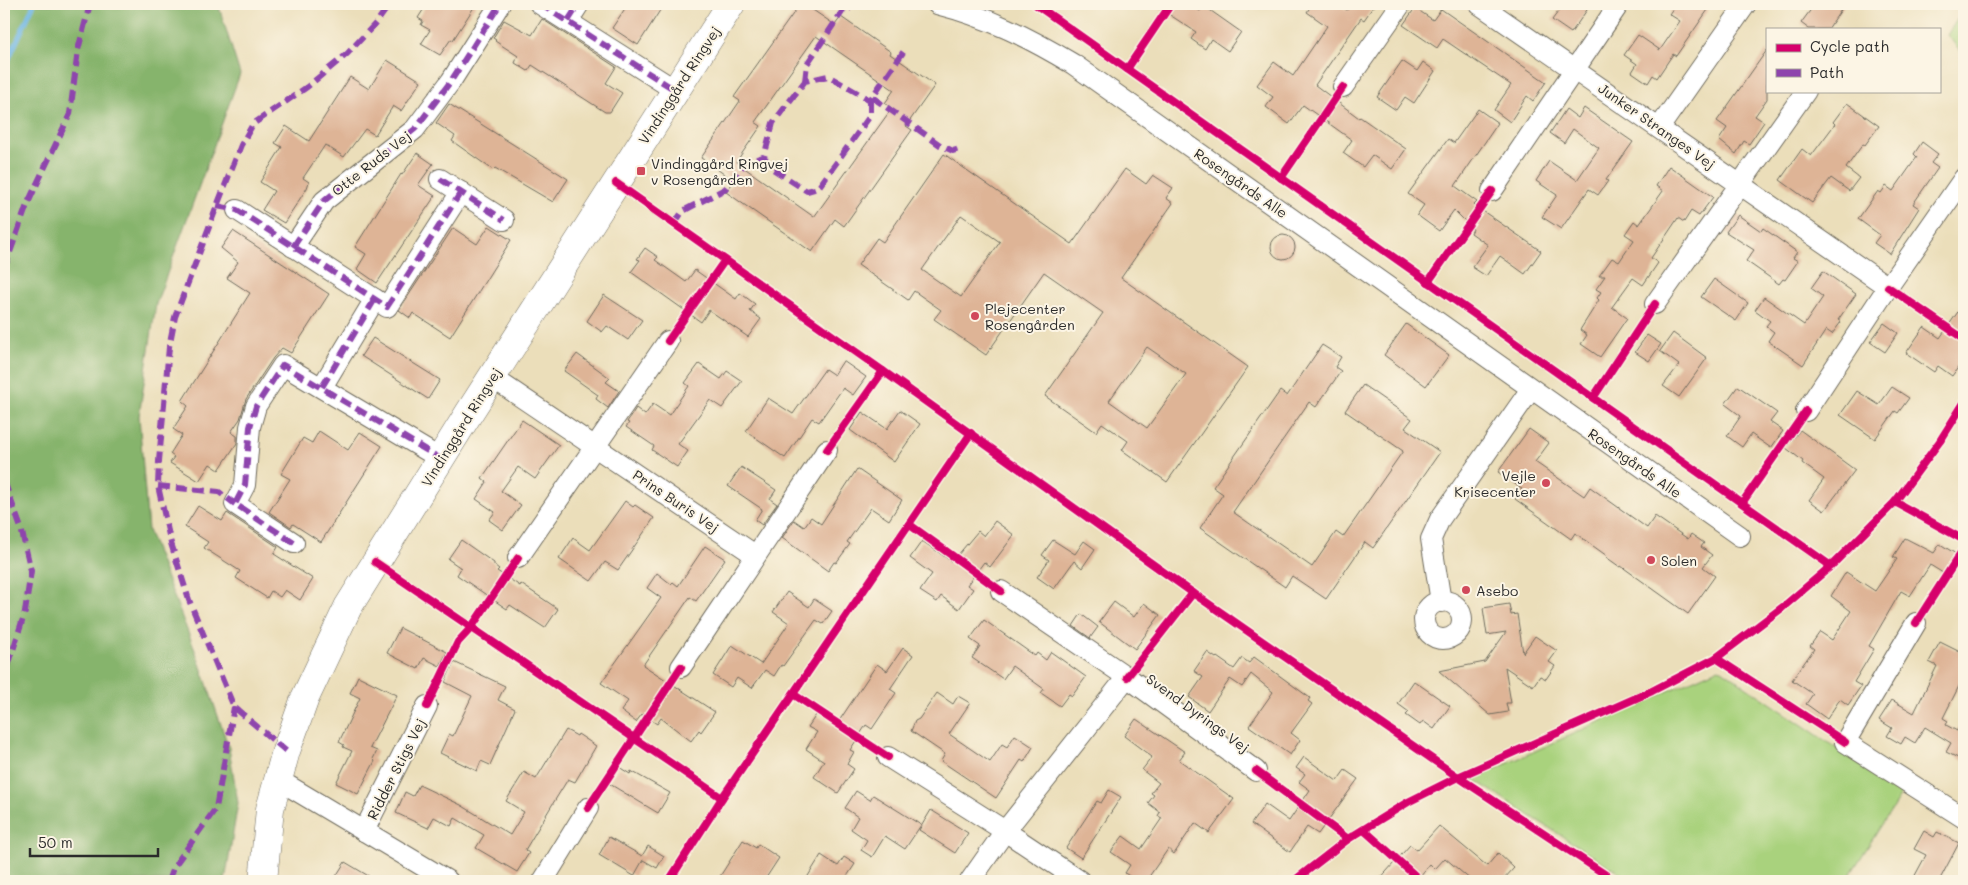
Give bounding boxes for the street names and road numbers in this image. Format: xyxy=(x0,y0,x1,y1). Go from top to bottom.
street label: Vindinggård Ringvej xyxy=(634,22,724,148)
street label: Junker Stranges Vej xyxy=(1595,78,1719,174)
street label: Otte Ruds Vej xyxy=(327,126,415,200)
street label: Rosengårds Alle xyxy=(1191,144,1291,222)
street label: Vindinggård Ringvej xyxy=(417,364,505,490)
street label: Rosengårds Alle xyxy=(1585,424,1685,502)
street label: Prins Buris Vej xyxy=(629,465,723,537)
street label: Svend Dyrings Vej xyxy=(1143,669,1253,757)
street label: Ridder Stigs Vej xyxy=(362,715,430,823)

